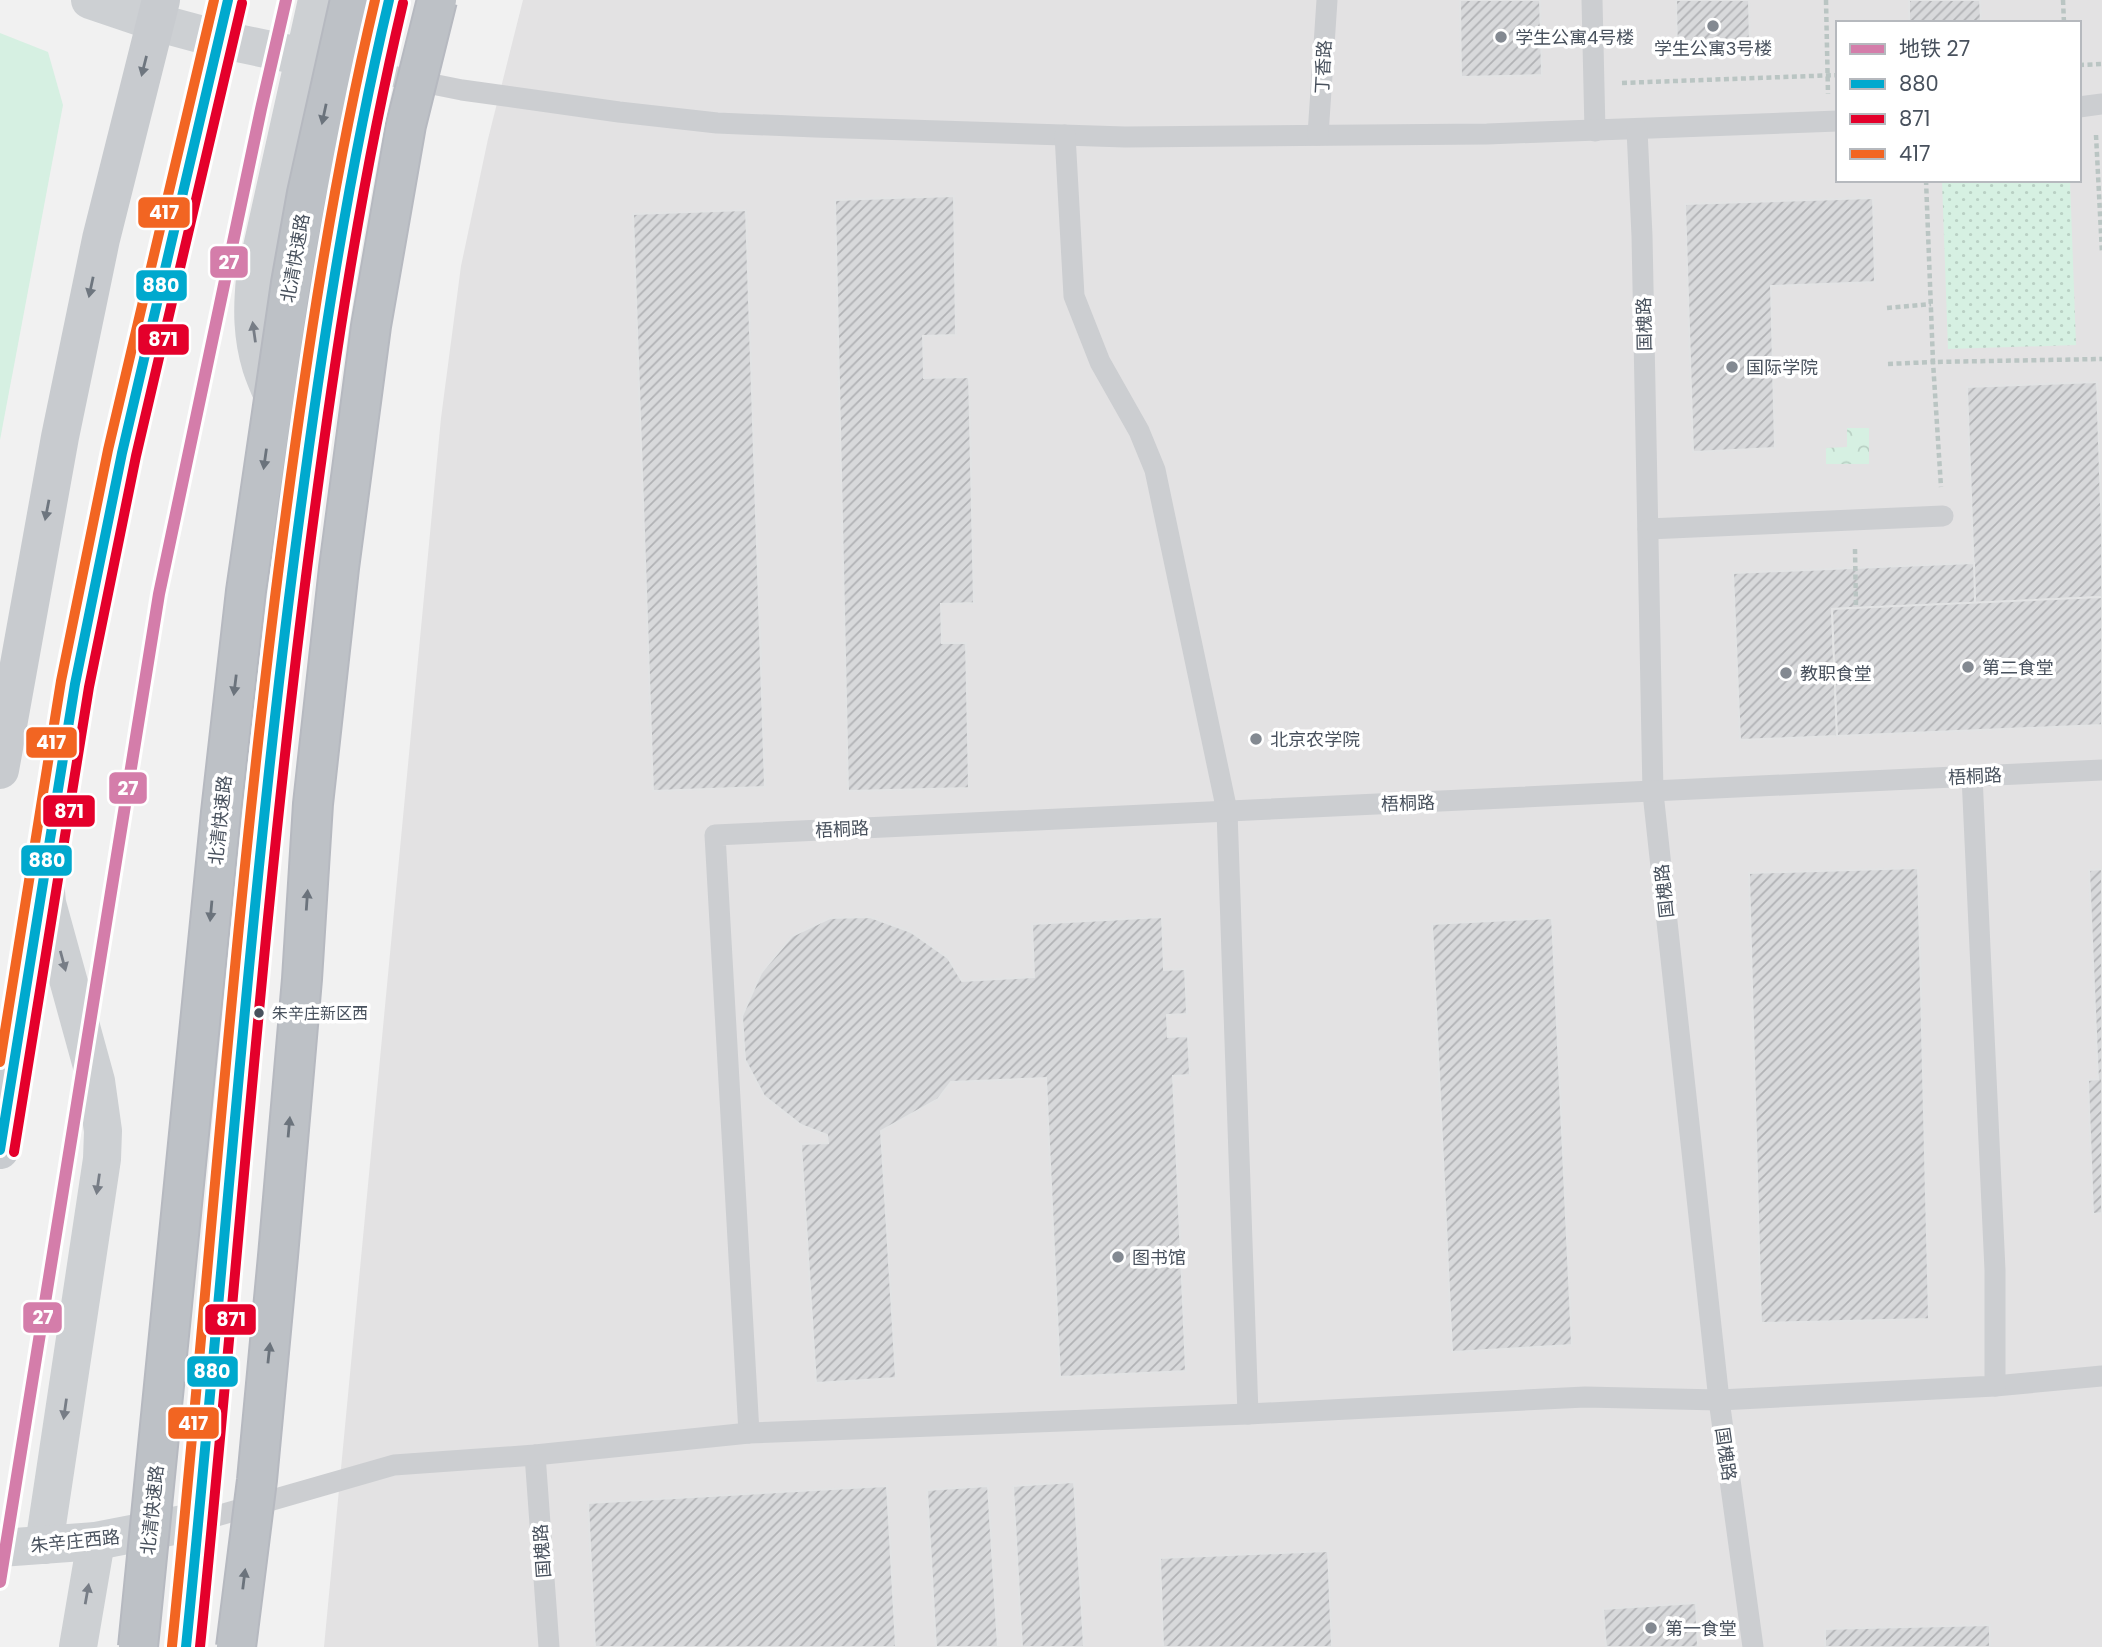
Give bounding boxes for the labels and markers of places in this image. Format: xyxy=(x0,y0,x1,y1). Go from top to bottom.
marker: 学生公寓3号楼 xyxy=(1705,18,1721,34)
place label: 学生公寓4号楼 xyxy=(1515,25,1634,50)
marker: 学生公寓4号楼 xyxy=(1493,29,1509,45)
place label: 学生公寓3号楼 xyxy=(1654,36,1772,61)
place label: 国际学院 xyxy=(1746,355,1818,380)
marker: 国际学院 xyxy=(1724,359,1740,375)
place label: 第二食堂 xyxy=(1982,655,2054,680)
marker: 第二食堂 xyxy=(1960,659,1976,675)
place label: 教职食堂 xyxy=(1800,661,1872,686)
marker: 教职食堂 xyxy=(1778,665,1794,681)
place label: 北京农学院 xyxy=(1270,727,1360,752)
marker: 北京农学院 xyxy=(1248,731,1264,747)
place label: 朱辛庄新区西 xyxy=(272,1002,368,1025)
marker: 朱辛庄新区西 xyxy=(252,1006,266,1020)
place label: 图书馆 xyxy=(1132,1245,1186,1270)
marker: 图书馆 xyxy=(1110,1249,1126,1265)
place label: 第一食堂 xyxy=(1665,1616,1737,1641)
marker: 第一食堂 xyxy=(1643,1620,1659,1636)

